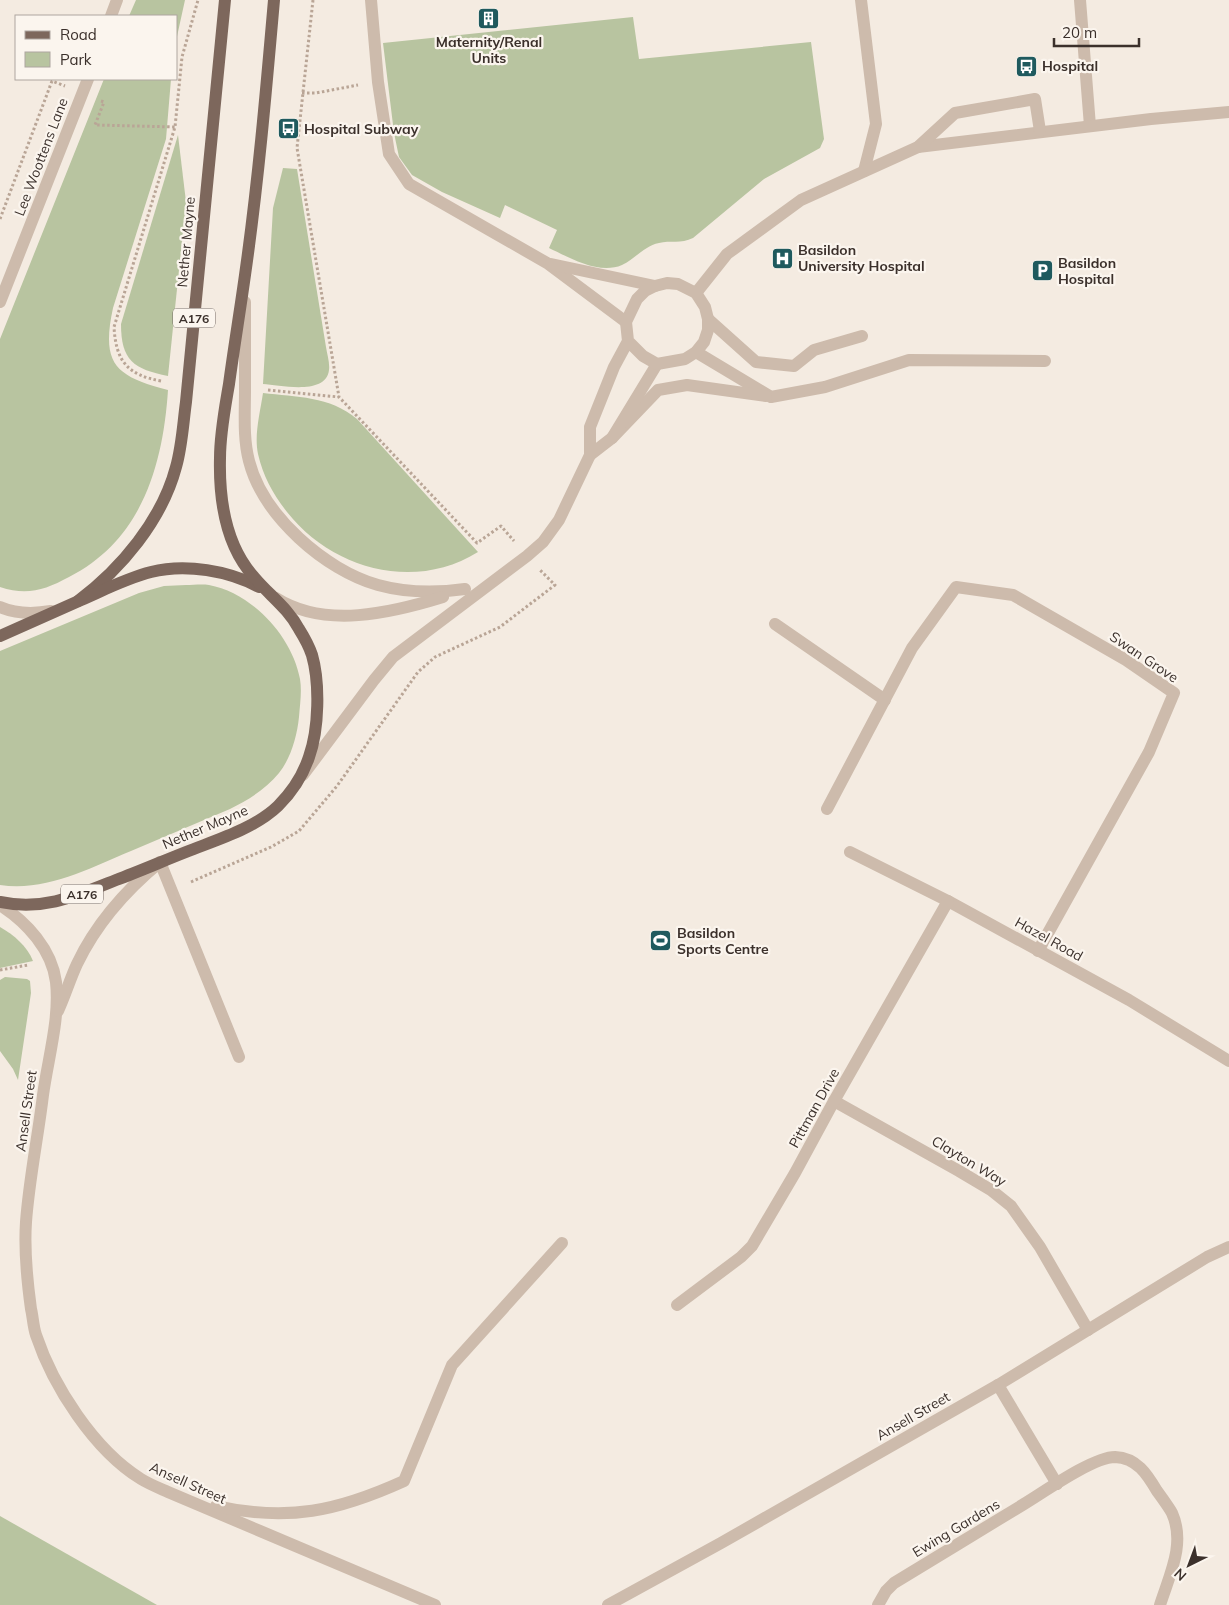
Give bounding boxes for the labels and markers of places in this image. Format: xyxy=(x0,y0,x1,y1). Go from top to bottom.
building icon: Maternity/Renal Units xyxy=(477,7,501,31)
place label: Maternity/Renal Units xyxy=(436,33,542,67)
bus stop icon: Hospital xyxy=(1014,54,1038,78)
place label: Hospital xyxy=(1042,57,1098,75)
bus stop icon: Hospital Subway xyxy=(276,117,300,141)
place label: Hospital Subway xyxy=(304,120,419,138)
place label: Basildon University Hospital xyxy=(798,241,925,275)
hospital icon: Basildon University Hospital xyxy=(770,246,794,270)
place label: Basildon Hospital xyxy=(1058,254,1116,288)
parking icon: Basildon Hospital xyxy=(1030,259,1054,283)
place label: Basildon Sports Centre xyxy=(677,924,769,958)
sports icon: Basildon Sports Centre xyxy=(649,929,673,953)

